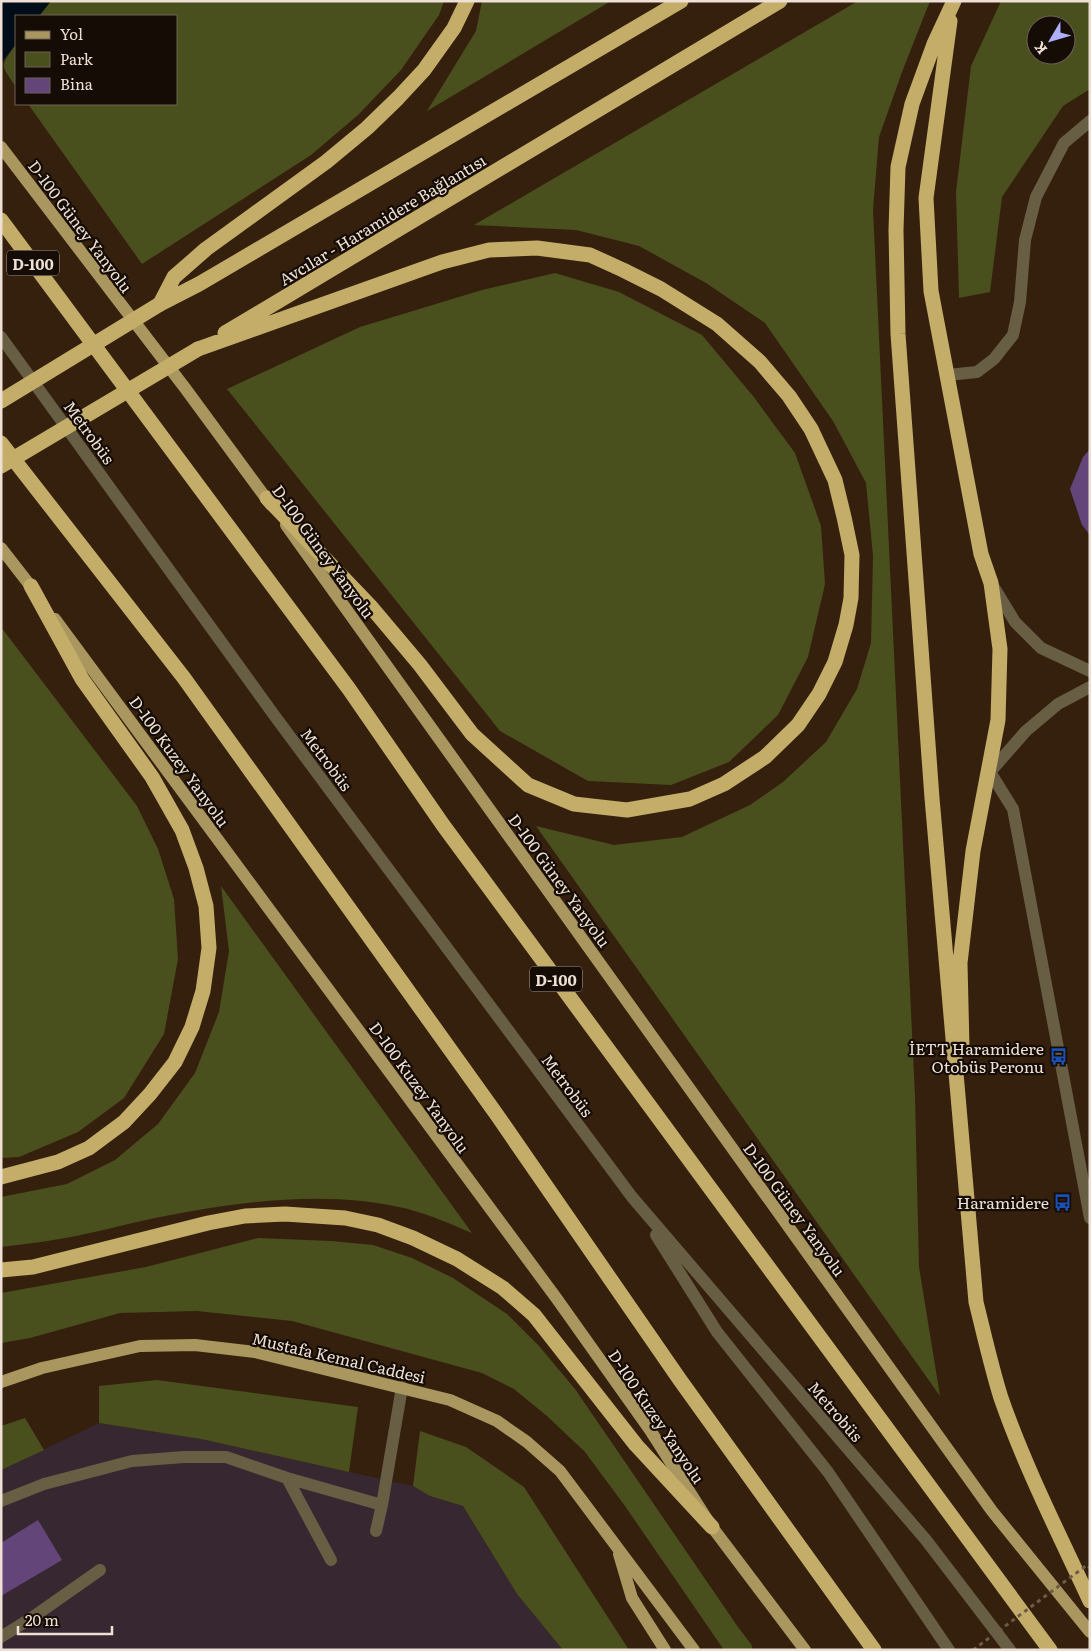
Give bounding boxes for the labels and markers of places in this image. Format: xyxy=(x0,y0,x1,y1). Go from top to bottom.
place label: İETT Haramidere Otobüs Peronu xyxy=(909,1036,1044,1078)
bus stop icon: İETT Haramidere Otobüs Peronu xyxy=(1048,1047,1068,1067)
place label: Haramidere xyxy=(957,1190,1049,1214)
bus stop icon: Haramidere xyxy=(1053,1192,1073,1212)

